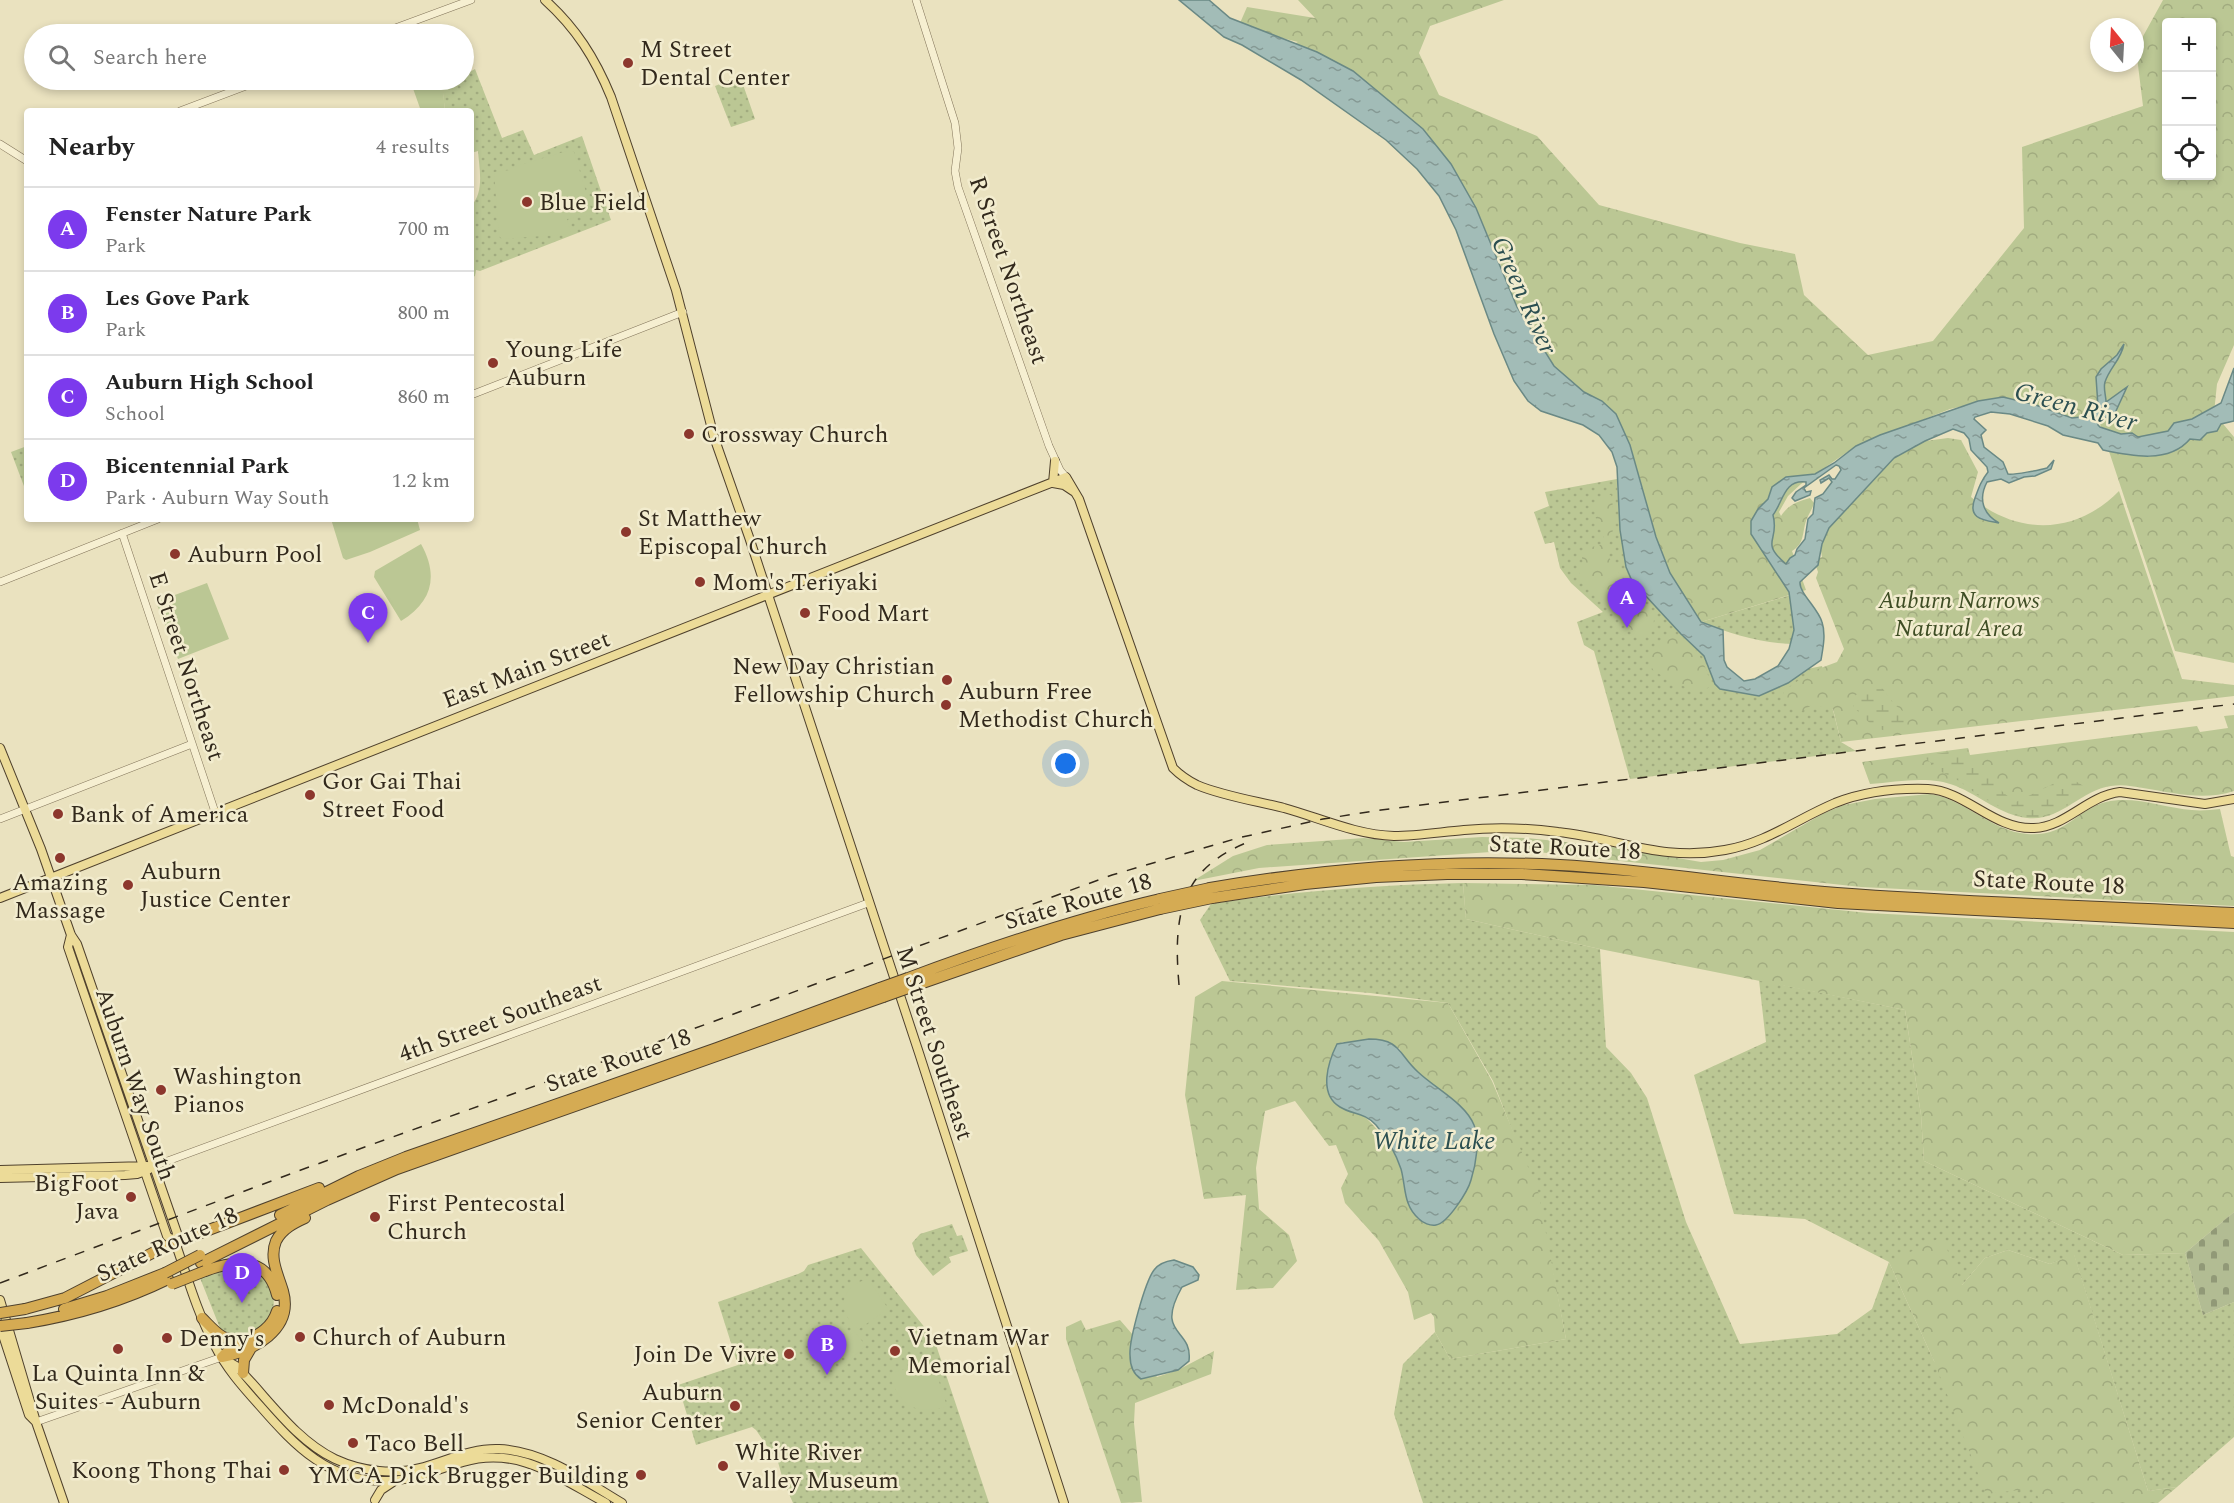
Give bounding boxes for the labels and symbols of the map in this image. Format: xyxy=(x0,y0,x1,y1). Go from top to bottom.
north arrow xyxy=(2090,18,2144,72)
place label: M Street Dental Center xyxy=(640,32,790,96)
marker: M Street Dental Center xyxy=(621,56,635,70)
street label: R Street Northeast xyxy=(959,171,1057,369)
place label: Blue Field xyxy=(539,185,647,221)
marker: Blue Field xyxy=(520,195,534,209)
water label: Green River xyxy=(1480,230,1568,362)
place label: Young Life Auburn xyxy=(505,332,622,396)
marker: Young Life Auburn xyxy=(486,356,500,370)
water label: Green River xyxy=(2010,371,2143,443)
place label: Crossway Church xyxy=(701,417,888,453)
marker: Crossway Church xyxy=(682,427,696,441)
place label: St Matthew Episcopal Church xyxy=(638,501,828,565)
marker: St Matthew Episcopal Church xyxy=(619,525,633,539)
place label: Auburn Pool xyxy=(187,537,322,573)
marker: Auburn Pool xyxy=(168,547,182,561)
place label: Mom's Teriyaki xyxy=(712,565,878,601)
street label: E Street Northeast xyxy=(139,567,234,765)
marker: Mom's Teriyaki xyxy=(693,575,707,589)
pin: A xyxy=(1608,578,1646,628)
park label: Auburn Narrows Natural Area xyxy=(1877,583,2040,647)
pin: C xyxy=(348,594,388,643)
place label: Food Mart xyxy=(817,596,929,632)
marker: Food Mart xyxy=(798,606,812,620)
street label: East Main Street xyxy=(437,621,616,718)
place label: New Day Christian Fellowship Church xyxy=(732,649,935,713)
marker: New Day Christian Fellowship Church xyxy=(940,673,954,687)
place label: Auburn Free Methodist Church xyxy=(958,674,1154,738)
marker: Auburn Free Methodist Church xyxy=(939,698,953,712)
your location xyxy=(1051,749,1080,778)
place label: Gor Gai Thai Street Food xyxy=(322,764,462,828)
marker: Gor Gai Thai Street Food xyxy=(303,788,317,802)
place label: Bank of America xyxy=(70,797,249,833)
marker: Bank of America xyxy=(51,807,65,821)
street label: State Route 18 xyxy=(1488,826,1642,870)
marker: Amazing Massage xyxy=(53,851,67,865)
place label: Auburn Justice Center xyxy=(140,854,290,918)
street label: State Route 18 xyxy=(1972,861,2126,905)
street label: State Route 18 xyxy=(1000,864,1156,940)
place label: Amazing Massage xyxy=(12,865,108,929)
marker: Auburn Justice Center xyxy=(121,878,135,892)
street label: M Street Southeast xyxy=(886,942,982,1145)
street label: 4th Street Southeast xyxy=(394,965,607,1072)
street label: Auburn Way South xyxy=(85,983,185,1186)
street label: State Route 18 xyxy=(541,1019,696,1103)
place label: Washington Pianos xyxy=(173,1059,302,1123)
marker: Washington Pianos xyxy=(154,1083,168,1097)
water label: White Lake xyxy=(1372,1121,1496,1161)
place label: BigFoot Java xyxy=(34,1166,119,1230)
place label: First Pentecostal Church xyxy=(387,1186,565,1250)
marker: BigFoot Java xyxy=(124,1190,138,1204)
street label: State Route 18 xyxy=(91,1198,244,1292)
marker: First Pentecostal Church xyxy=(368,1210,382,1224)
pin: D xyxy=(222,1254,262,1303)
place label: Church of Auburn xyxy=(312,1320,506,1356)
place label: Vietnam War Memorial xyxy=(907,1320,1049,1384)
place label: Denny's xyxy=(179,1321,265,1357)
pin: B xyxy=(808,1326,846,1375)
marker: Church of Auburn xyxy=(293,1330,307,1344)
marker: Denny's xyxy=(160,1331,174,1345)
place label: Join De Vivre xyxy=(634,1337,777,1373)
marker: La Quinta Inn & Suites - Auburn xyxy=(111,1342,125,1356)
marker: Vietnam War Memorial xyxy=(888,1344,902,1358)
marker: Join De Vivre xyxy=(782,1347,796,1361)
place label: La Quinta Inn & Suites - Auburn xyxy=(31,1356,205,1420)
place label: Auburn Senior Center xyxy=(576,1375,723,1439)
place label: McDonald's xyxy=(341,1388,469,1424)
marker: McDonald's xyxy=(322,1398,336,1412)
marker: Auburn Senior Center xyxy=(728,1399,742,1413)
place label: Taco Bell xyxy=(365,1426,464,1462)
place label: White River Valley Museum xyxy=(735,1435,899,1499)
marker: Taco Bell xyxy=(346,1436,360,1450)
place label: Koong Thong Thai xyxy=(71,1453,272,1489)
place label: YMCA Dick Brugger Building xyxy=(308,1458,629,1494)
marker: White River Valley Museum xyxy=(716,1459,730,1473)
marker: Koong Thong Thai xyxy=(277,1463,291,1477)
marker: YMCA Dick Brugger Building xyxy=(634,1468,648,1482)

